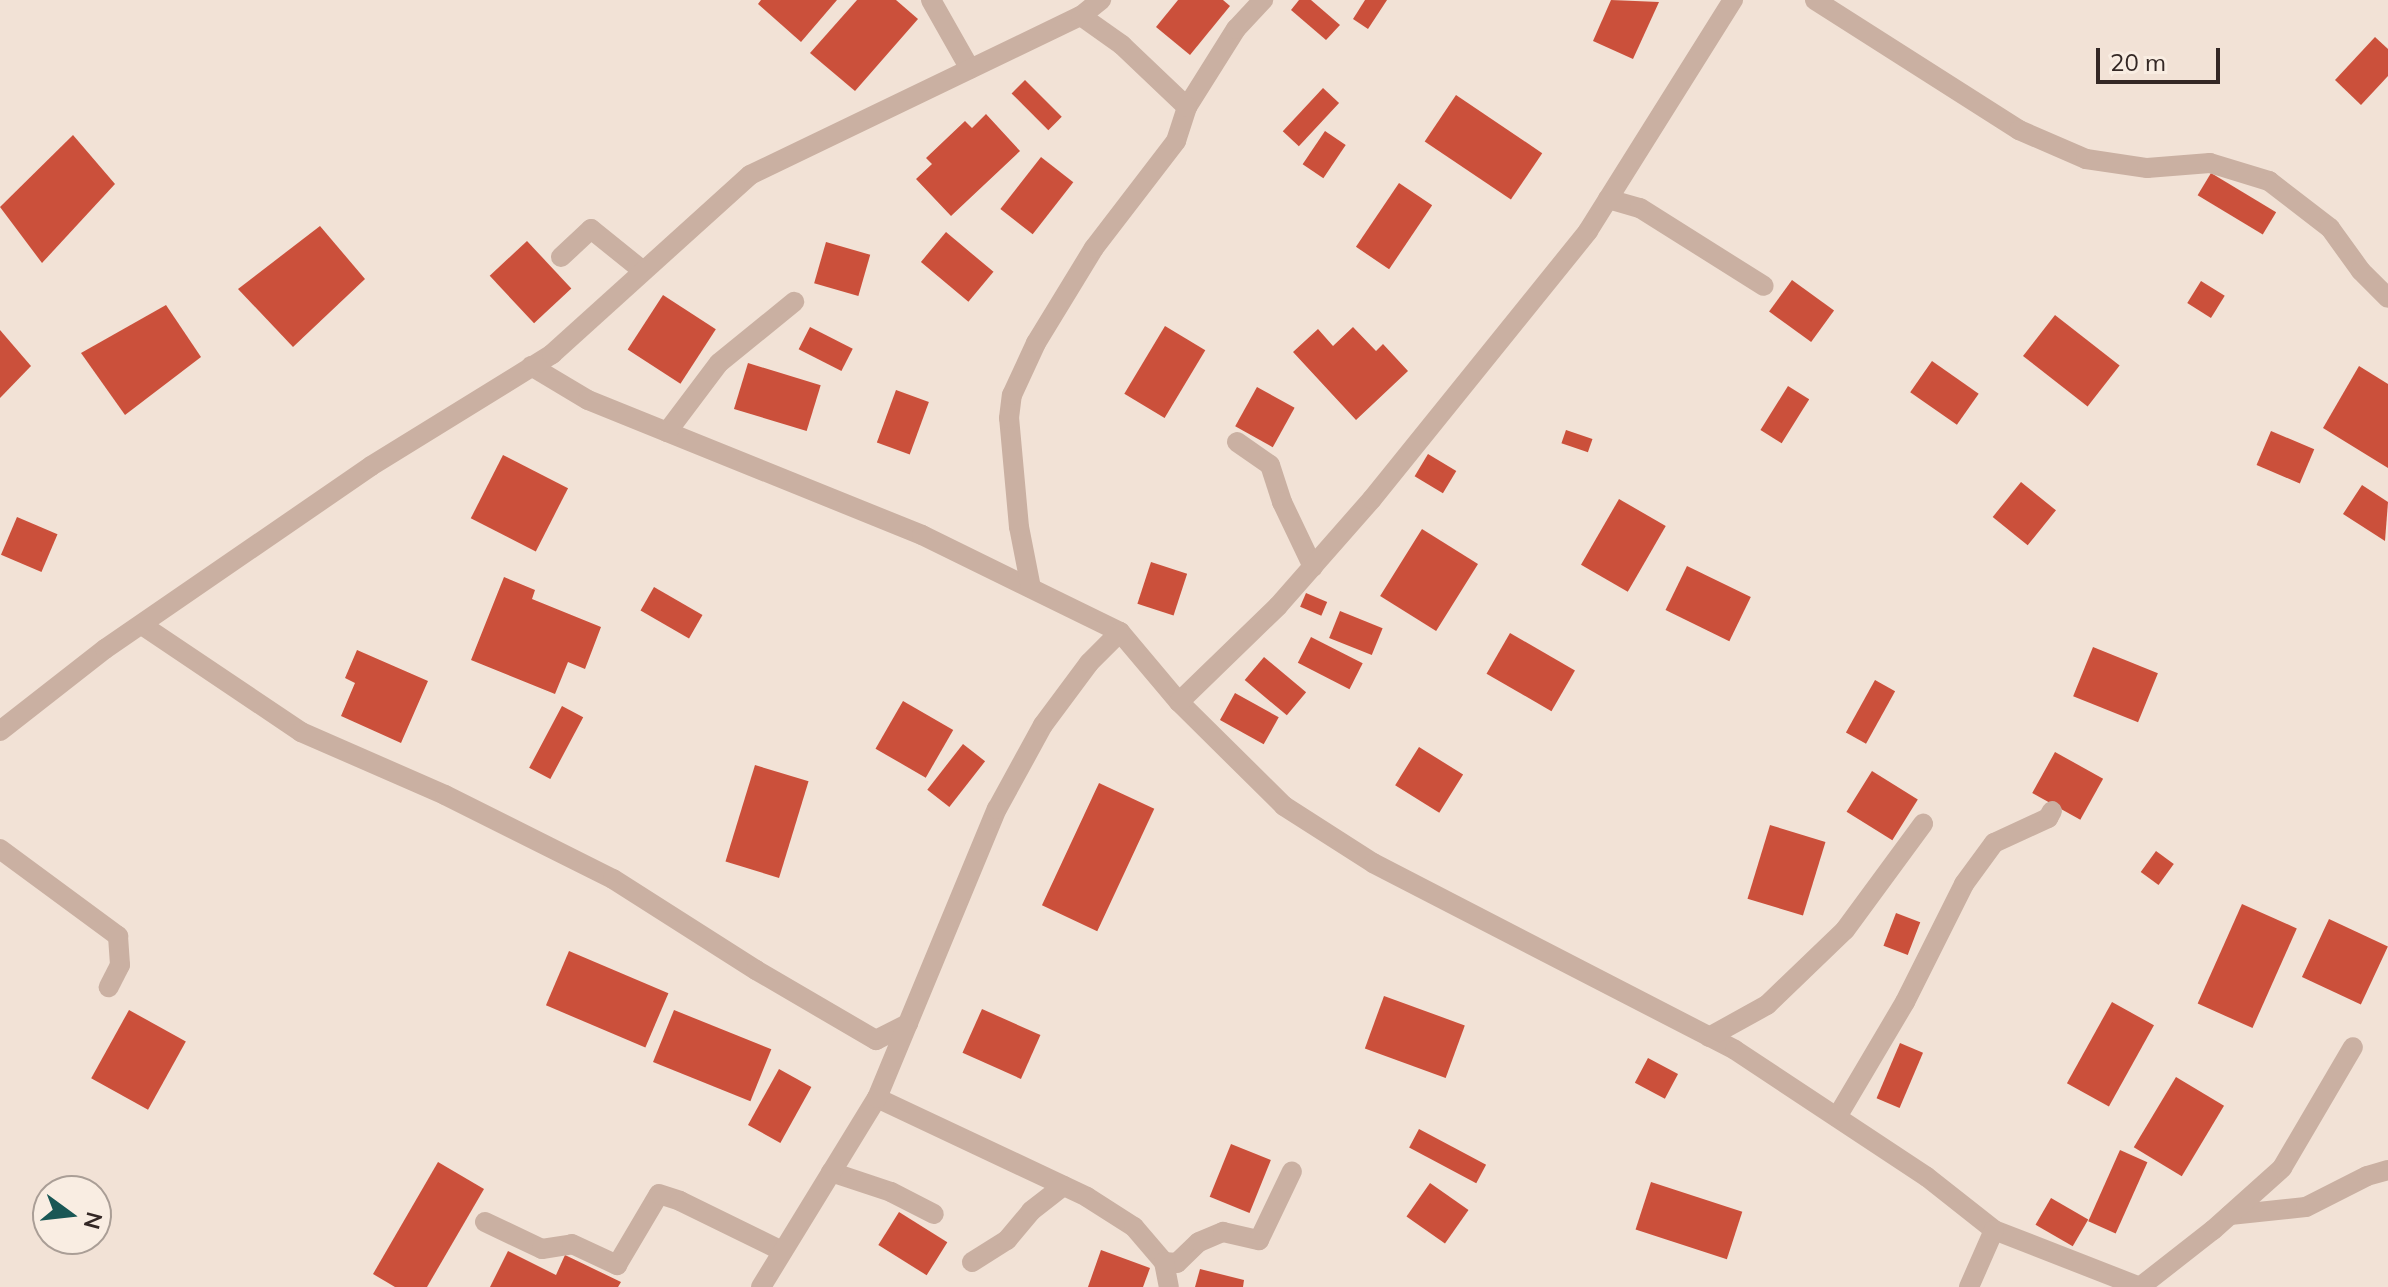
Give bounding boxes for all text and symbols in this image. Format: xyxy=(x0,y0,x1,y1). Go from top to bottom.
scale bar xyxy=(2100,32,2224,82)
text: 20 m xyxy=(2110,47,2166,77)
north arrow xyxy=(32,1175,112,1255)
text: N xyxy=(78,1209,109,1232)

